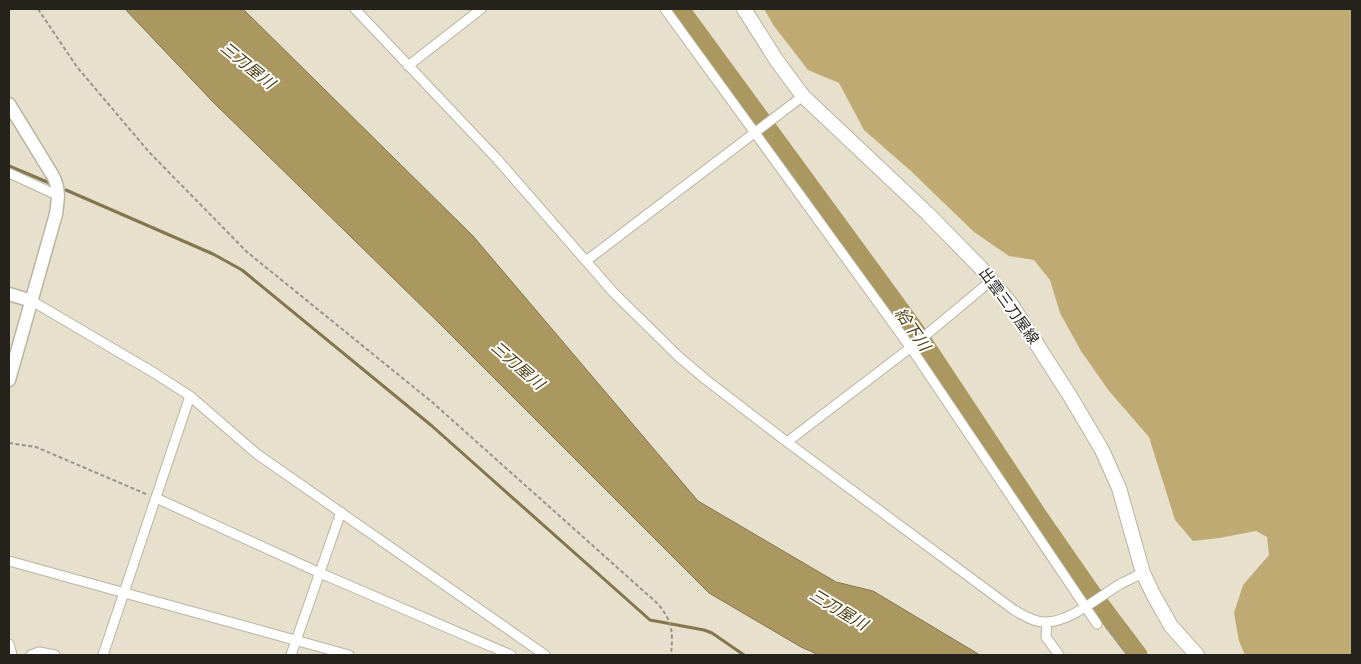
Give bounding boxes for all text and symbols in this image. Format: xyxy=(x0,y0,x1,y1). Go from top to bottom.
water label: 三刀屋川 xyxy=(217,37,281,94)
street label: 出雲三刀屋線 xyxy=(976,264,1044,347)
water label: 給下川 xyxy=(891,304,936,356)
water label: 三刀屋川 xyxy=(487,336,550,395)
water label: 三刀屋川 xyxy=(806,584,873,635)

